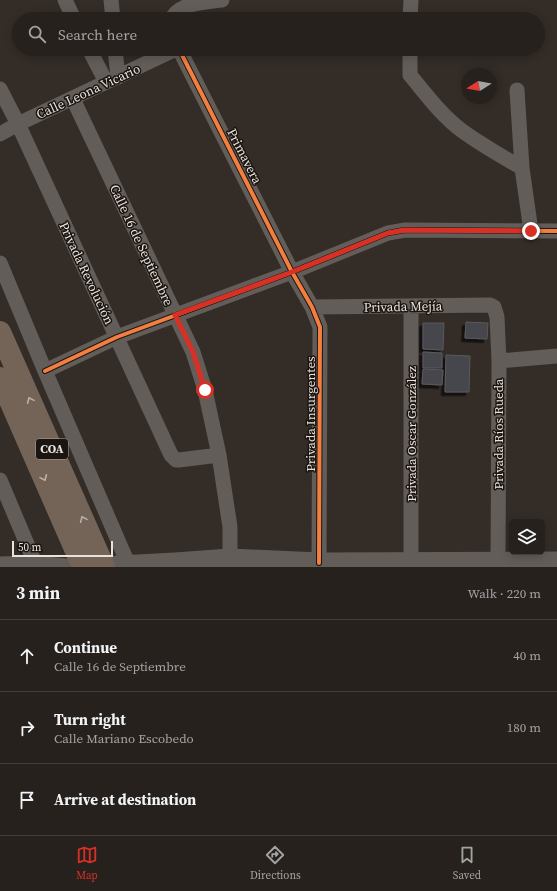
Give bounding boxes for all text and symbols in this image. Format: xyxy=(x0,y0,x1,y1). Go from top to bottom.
search box xyxy=(12,12,545,56)
icon: search xyxy=(26,23,48,45)
text: Search here xyxy=(58,24,137,45)
street label: Calle Leona Vicario xyxy=(34,60,143,123)
north arrow xyxy=(461,68,497,104)
street label: Primavera xyxy=(223,126,266,187)
street label: Calle 16 de Septiembre xyxy=(106,182,177,309)
street label: Privada Revolución xyxy=(55,219,118,327)
route end xyxy=(522,222,540,240)
street label: Privada Mejía xyxy=(363,297,443,316)
street label: Privada Insurgentes xyxy=(302,356,319,472)
street label: Privada Oscar González xyxy=(403,366,420,502)
street label: Privada Ríos Rueda xyxy=(490,378,507,489)
route start xyxy=(196,381,214,399)
one-way arrow xyxy=(27,396,35,404)
road number: COA xyxy=(36,439,68,459)
one-way arrow xyxy=(39,474,47,481)
one-way arrow xyxy=(80,515,88,523)
map controls xyxy=(509,519,545,555)
button: layers xyxy=(509,519,545,555)
scale bar xyxy=(12,539,113,558)
text: 50 m xyxy=(18,540,41,555)
text: 3 min xyxy=(16,581,60,605)
text: Walk · 220 m xyxy=(468,585,541,602)
text: Continue xyxy=(54,637,117,658)
icon: ahead xyxy=(16,645,38,667)
text: 40 m xyxy=(513,647,541,664)
text: Calle 16 de Septiembre xyxy=(54,658,186,675)
text: Turn right xyxy=(54,709,126,730)
icon: right xyxy=(16,717,38,739)
text: 180 m xyxy=(507,719,541,736)
text: Calle Mariano Escobedo xyxy=(54,730,194,747)
icon: arrive xyxy=(16,789,38,811)
text: Arrive at destination xyxy=(54,789,196,810)
tab: Map xyxy=(76,844,98,883)
tab: Directions xyxy=(250,844,301,883)
tab: Saved xyxy=(453,844,481,883)

